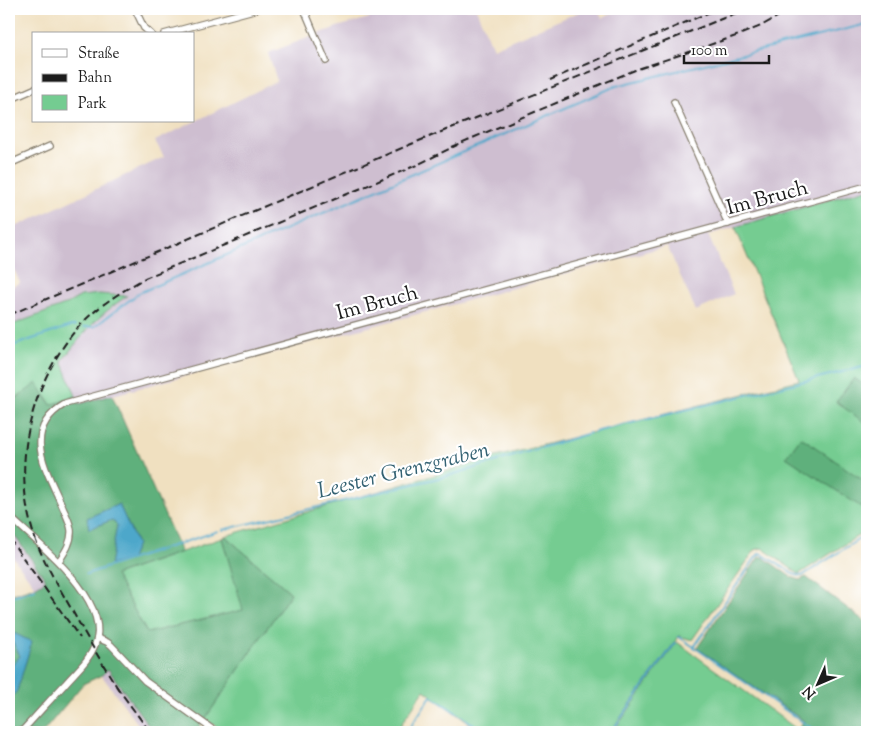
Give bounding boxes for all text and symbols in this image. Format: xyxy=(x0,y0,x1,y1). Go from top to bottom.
legend xyxy=(32,32,195,122)
scale bar xyxy=(684,32,768,64)
text: 100 m xyxy=(691,41,728,62)
text: Straße xyxy=(78,44,120,65)
text: Bahn xyxy=(78,68,112,89)
text: Park xyxy=(78,94,107,115)
street label: Im Bruch xyxy=(723,174,812,224)
street label: Im Bruch xyxy=(333,279,422,329)
water label: Leester Grenzgraben xyxy=(314,435,494,509)
north arrow xyxy=(794,658,844,708)
text: N xyxy=(799,681,821,703)

